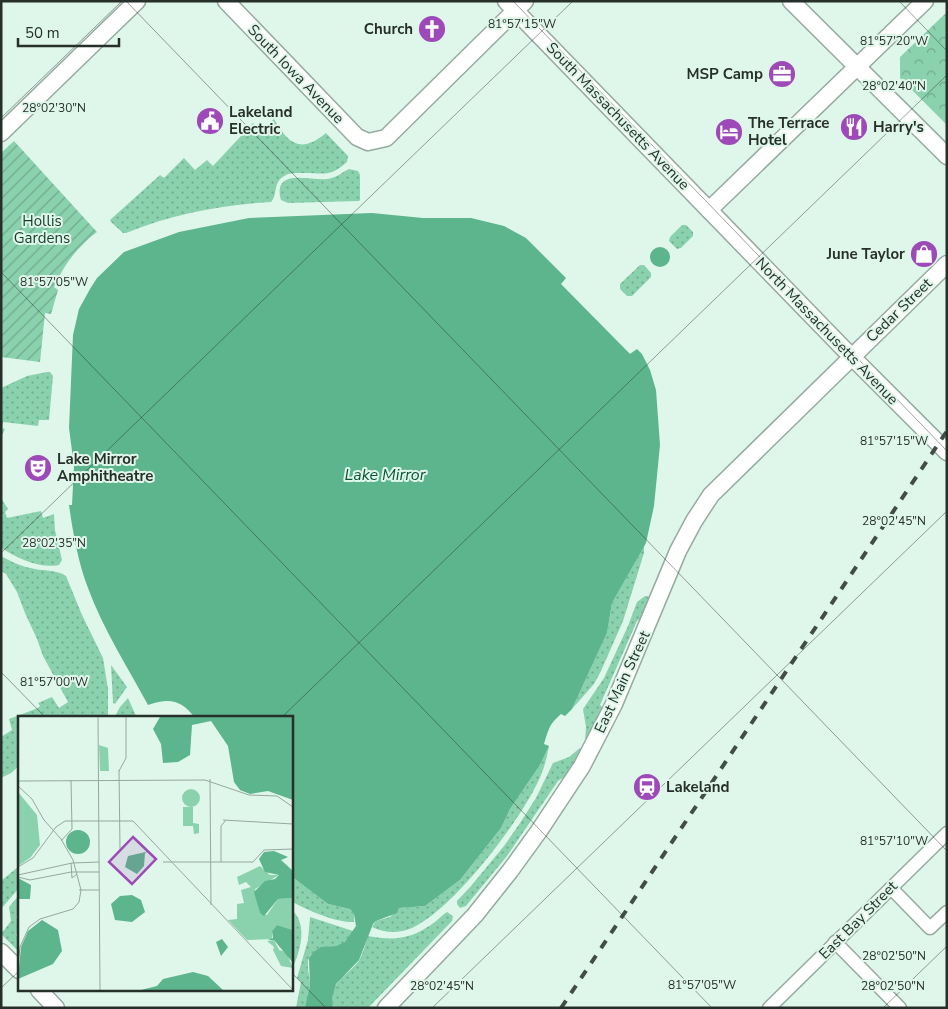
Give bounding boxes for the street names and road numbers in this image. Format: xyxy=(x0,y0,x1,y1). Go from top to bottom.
street label: South Iowa Avenue xyxy=(243,20,349,128)
street label: South Massachusetts Avenue xyxy=(542,38,694,194)
street label: North Massachusetts Avenue xyxy=(751,253,903,409)
street label: Cedar Street xyxy=(862,273,937,347)
street label: East Main Street xyxy=(590,627,655,736)
street label: East Bay Street xyxy=(814,876,902,964)

